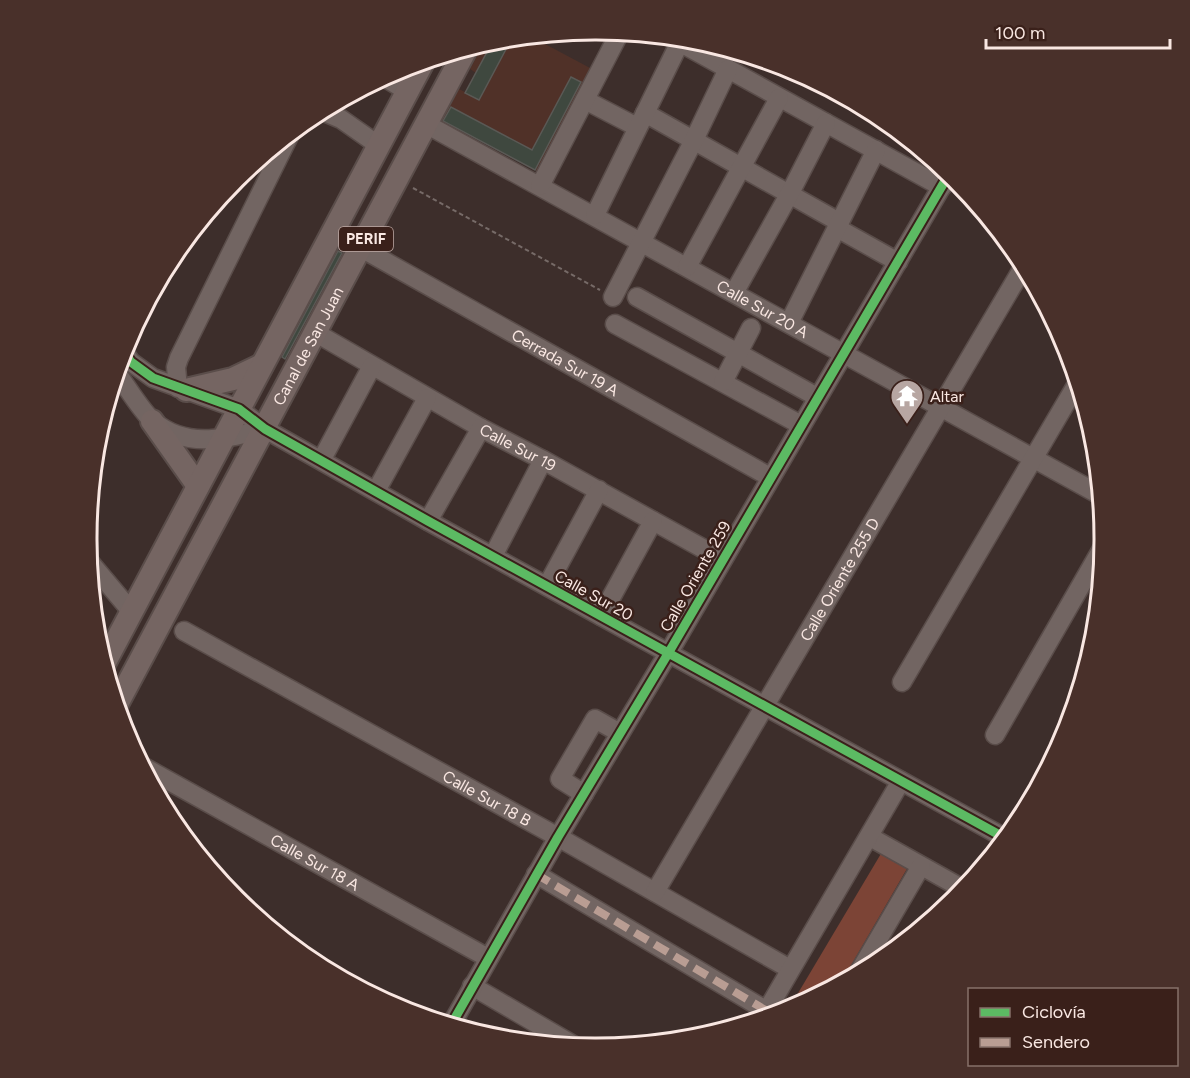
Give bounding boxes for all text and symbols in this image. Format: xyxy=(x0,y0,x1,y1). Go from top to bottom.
scale bar xyxy=(986,12,1170,50)
text: 100 m xyxy=(995,22,1045,44)
road number: PERIF xyxy=(339,227,393,251)
street label: Calle Sur 20 A xyxy=(713,276,812,342)
street label: Canal de San Juan xyxy=(269,284,348,409)
street label: Cerrada Sur 19 A xyxy=(508,325,622,400)
temple icon: Altar xyxy=(889,378,925,425)
place label: Altar xyxy=(930,387,965,406)
street label: Calle Sur 19 xyxy=(476,420,559,475)
street label: Calle Oriente 255 D xyxy=(796,515,883,645)
street label: Calle Oriente 259 xyxy=(656,518,735,635)
street label: Calle Sur 20 xyxy=(551,566,636,625)
street label: Calle Sur 18 B xyxy=(439,766,534,830)
street label: Calle Sur 18 A xyxy=(267,830,363,895)
legend xyxy=(968,988,1178,1066)
text: Ciclovía xyxy=(1022,1001,1086,1023)
text: Sendero xyxy=(1022,1031,1090,1053)

